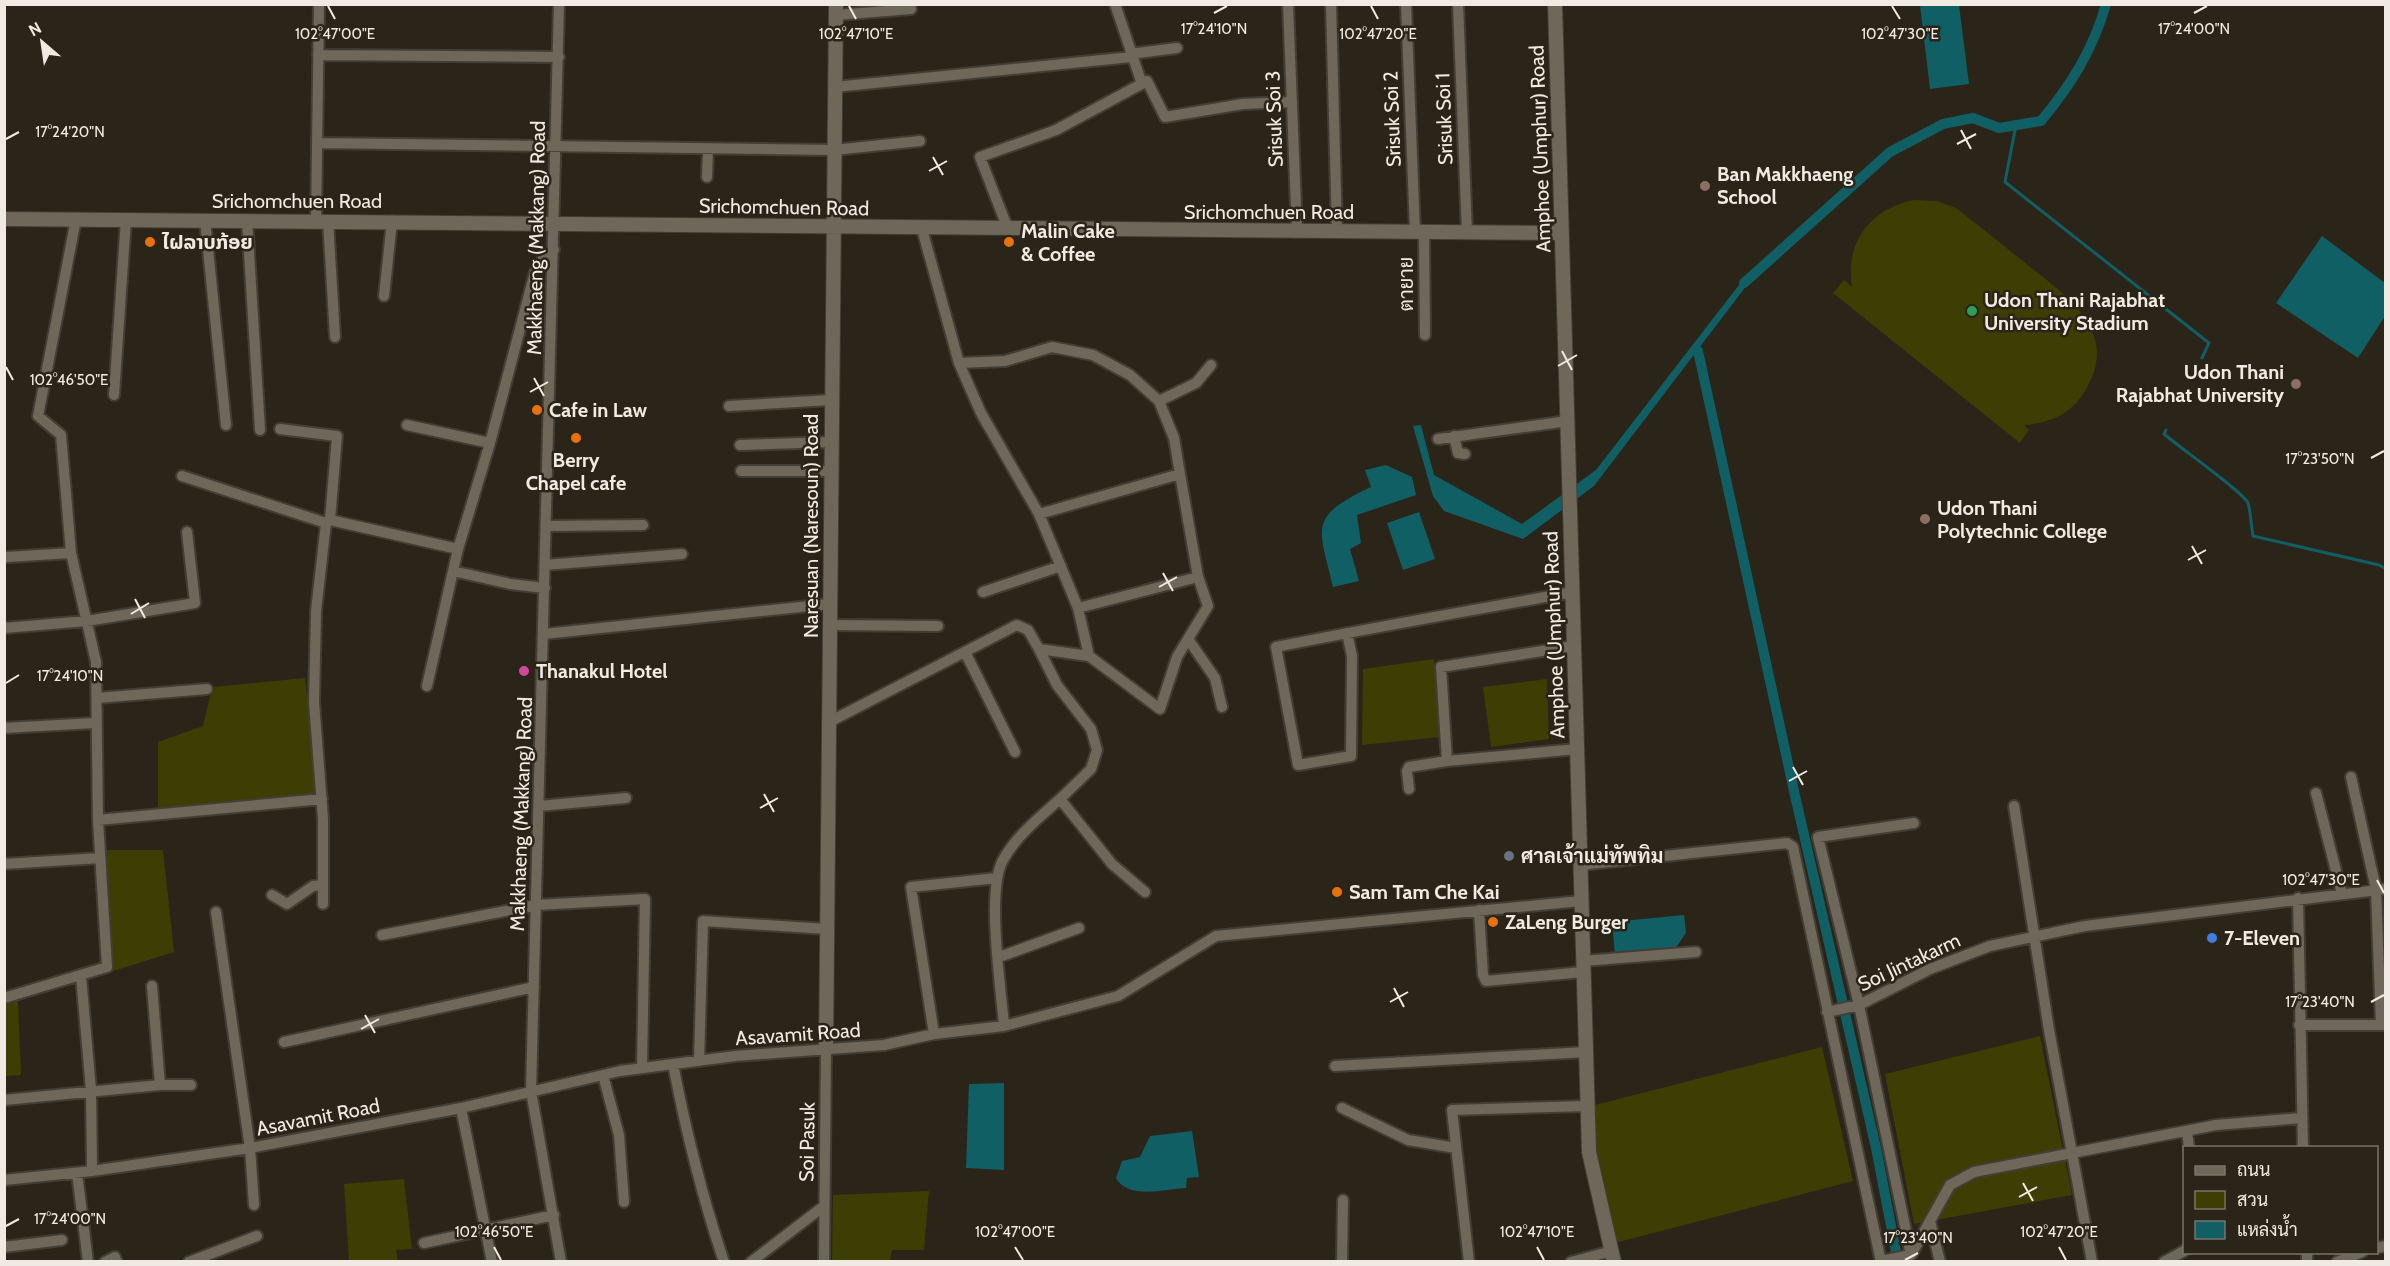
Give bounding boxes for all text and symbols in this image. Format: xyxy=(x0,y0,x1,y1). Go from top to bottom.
north arrow xyxy=(12,12,72,72)
text: N xyxy=(25,18,45,40)
text: 17°24'10"N xyxy=(1181,20,1247,38)
text: 17°24'00"N xyxy=(2158,20,2230,38)
text: 102°47'00"E xyxy=(295,25,375,43)
text: 102°47'10"E xyxy=(819,25,893,43)
text: 102°47'20"E xyxy=(1339,25,1417,43)
text: 102°47'30"E xyxy=(1861,25,1939,43)
street label: Amphoe (Umphur) Road xyxy=(1524,45,1556,253)
street label: Srisuk Soi 3 xyxy=(1260,70,1288,168)
street label: Srisuk Soi 2 xyxy=(1378,70,1406,168)
street label: Srisuk Soi 1 xyxy=(1430,72,1458,166)
street label: Makkhaeng (Makkang) Road xyxy=(522,121,550,355)
text: 17°24'20"N xyxy=(35,123,105,141)
place label: Ban Makkhaeng School xyxy=(1717,162,1853,209)
marker: Ban Makkhaeng School xyxy=(1698,179,1712,193)
street label: Srichomchuen Road xyxy=(212,189,382,213)
street label: Srichomchuen Road xyxy=(699,194,869,220)
street label: Srichomchuen Road xyxy=(1184,200,1354,224)
place label: Malin Cake & Coffee xyxy=(1021,219,1115,266)
place label: ໄຝລາບກ້ອຍ xyxy=(161,230,253,254)
marker: ໄຝລາບກ້ອຍ xyxy=(143,235,157,249)
marker: Malin Cake & Coffee xyxy=(1002,235,1016,249)
street label: ตายาย xyxy=(1394,257,1418,311)
place label: Udon Thani Rajabhat University Stadium xyxy=(1984,288,2165,335)
marker: Udon Thani Rajabhat University Stadium xyxy=(1965,304,1979,318)
place label: Udon Thani Rajabhat University xyxy=(2116,360,2284,407)
text: 102°46'50"E xyxy=(30,371,108,389)
marker: Udon Thani Rajabhat University xyxy=(2289,377,2303,391)
place label: Cafe in Law xyxy=(549,398,648,422)
marker: Cafe in Law xyxy=(530,403,544,417)
street label: Naresuan (Naresoun) Road xyxy=(799,414,823,638)
marker: Berry Chapel cafe xyxy=(569,431,583,445)
place label: Berry Chapel cafe xyxy=(526,448,626,495)
text: 17°23'50"N xyxy=(2285,450,2355,468)
place label: Udon Thani Polytechnic College xyxy=(1937,496,2107,543)
marker: Udon Thani Polytechnic College xyxy=(1918,512,1932,526)
street label: Amphoe (Umphur) Road xyxy=(1538,531,1570,739)
place label: Thanakul Hotel xyxy=(536,659,668,683)
marker: Thanakul Hotel xyxy=(517,664,531,678)
text: 17°24'10"N xyxy=(37,667,103,685)
street label: Makkhaeng (Makkang) Road xyxy=(505,696,537,932)
place label: ศาลเจ้าแม่ทัพทิม xyxy=(1521,843,1663,868)
marker: ศาลเจ้าแม่ทัพทิม xyxy=(1502,849,1516,863)
text: 102°47'30"E xyxy=(2282,871,2360,889)
place label: Sam Tam Che Kai xyxy=(1349,880,1500,904)
marker: Sam Tam Che Kai xyxy=(1330,885,1344,899)
place label: ZaLeng Burger xyxy=(1505,910,1628,934)
marker: ZaLeng Burger xyxy=(1486,915,1500,929)
place label: 7-Eleven xyxy=(2224,926,2300,950)
street label: Soi Jintakarm xyxy=(1854,928,1964,996)
marker: 7-Eleven xyxy=(2205,931,2219,945)
text: 17°23'40"N xyxy=(2285,993,2355,1011)
street label: Asavamit Road xyxy=(735,1018,861,1050)
street label: Asavamit Road xyxy=(254,1093,382,1141)
street label: Soi Pasuk xyxy=(794,1102,820,1182)
legend xyxy=(2183,1146,2378,1254)
text: ถนน xyxy=(2237,1159,2270,1181)
text: สวน xyxy=(2237,1189,2268,1211)
text: 17°24'00"N xyxy=(34,1210,106,1228)
text: แหล่งน้ำ xyxy=(2237,1214,2298,1241)
text: 102°46'50"E xyxy=(455,1223,533,1241)
text: 102°47'00"E xyxy=(975,1223,1055,1241)
text: 102°47'10"E xyxy=(1500,1223,1574,1241)
text: 102°47'20"E xyxy=(2020,1223,2098,1241)
text: 17°23'40"N xyxy=(1883,1229,1953,1247)

